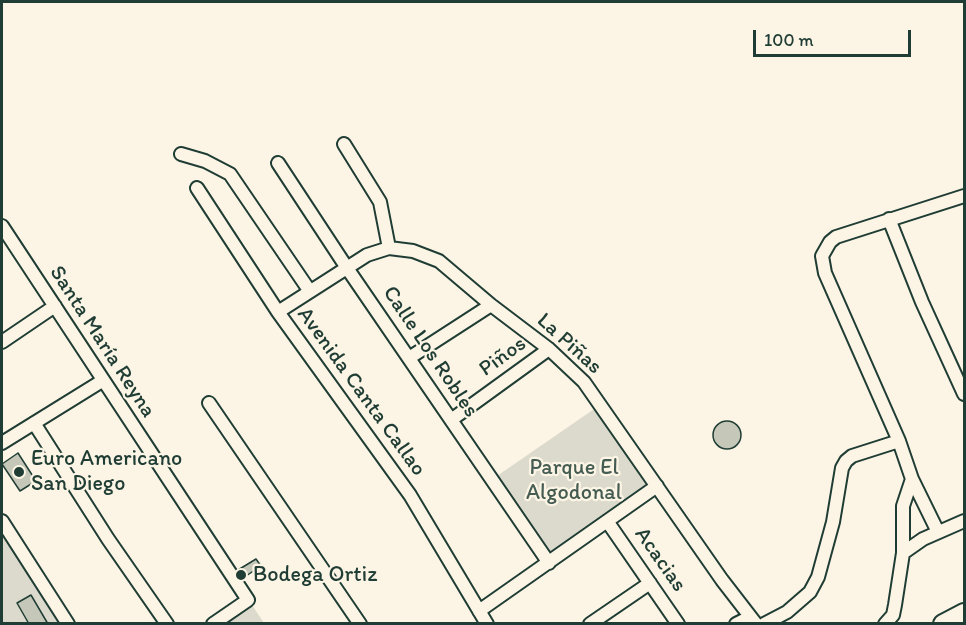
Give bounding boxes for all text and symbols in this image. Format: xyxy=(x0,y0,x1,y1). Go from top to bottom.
scale bar xyxy=(756,18,914,56)
text: 100 m xyxy=(764,29,814,51)
street label: Santa María Reyna xyxy=(43,261,161,423)
street label: Calle Los Robles xyxy=(376,281,484,423)
street label: Avenida Canta Callao xyxy=(291,302,431,482)
street label: La Piñas xyxy=(531,308,607,380)
street label: Piños xyxy=(474,331,532,383)
place label: Euro Americano San Diego xyxy=(31,446,182,498)
park label: Parque El Algodonal xyxy=(526,455,622,506)
marker: Euro Americano San Diego xyxy=(12,465,26,479)
street label: Acacias xyxy=(628,523,692,597)
place label: Bodega Ortiz xyxy=(253,562,377,588)
marker: Bodega Ortiz xyxy=(234,568,248,582)

